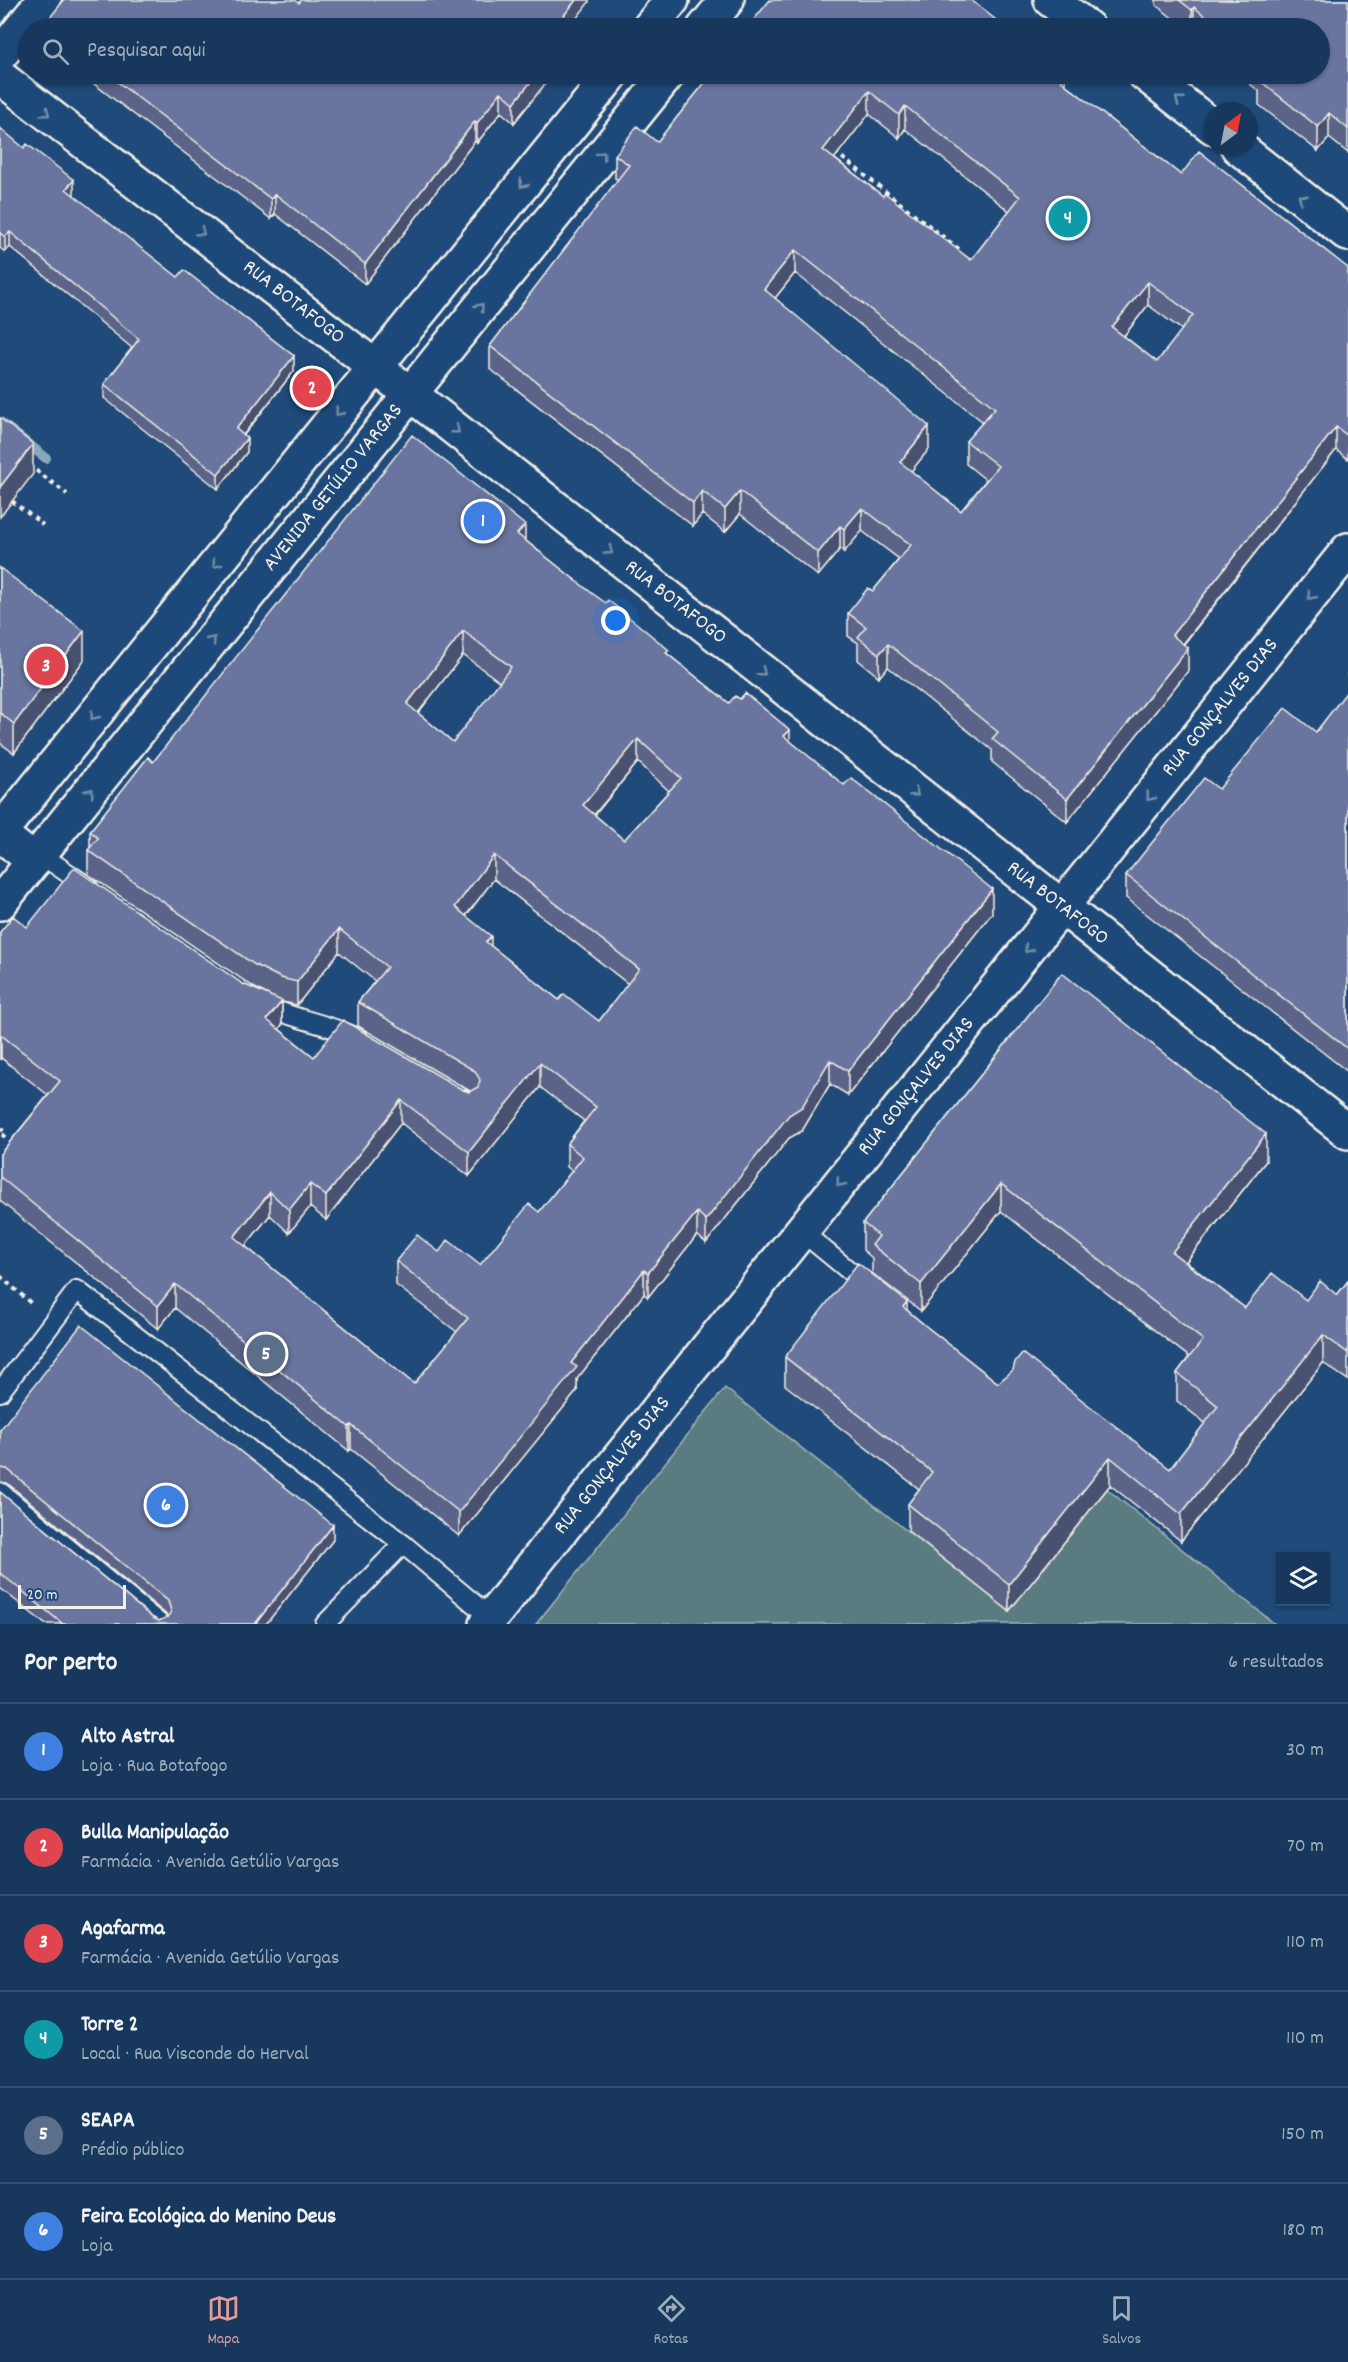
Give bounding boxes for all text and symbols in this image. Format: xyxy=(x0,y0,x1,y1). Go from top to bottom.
search box xyxy=(18,18,1330,84)
icon: search xyxy=(39,35,72,68)
text: Pesquisar aqui xyxy=(87,36,206,67)
one-way arrow xyxy=(1175,97,1186,108)
north arrow xyxy=(1204,102,1258,156)
one-way arrow xyxy=(40,106,51,117)
one-way arrow xyxy=(595,151,606,162)
one-way arrow xyxy=(519,178,530,189)
one-way arrow xyxy=(1298,194,1309,205)
pin: 4 xyxy=(1048,196,1088,240)
one-way arrow xyxy=(194,225,205,236)
street label: RUA BOTAFOGO xyxy=(235,253,351,353)
one-way arrow xyxy=(473,303,484,314)
pin: 2 xyxy=(292,366,332,410)
street label: AVENIDA GETÚLIO VARGAS xyxy=(257,398,411,578)
one-way arrow xyxy=(335,406,346,417)
one-way arrow xyxy=(450,423,461,434)
pin: 1 xyxy=(464,498,502,544)
one-way arrow xyxy=(603,543,614,554)
street label: RUA BOTAFOGO xyxy=(617,553,733,653)
one-way arrow xyxy=(213,557,224,568)
one-way arrow xyxy=(1308,589,1319,600)
your location xyxy=(601,606,630,635)
street label: RUA GONÇALVES DIAS xyxy=(1155,632,1287,784)
one-way arrow xyxy=(205,636,216,647)
pin: 3 xyxy=(26,644,66,688)
one-way arrow xyxy=(756,664,767,675)
one-way arrow xyxy=(90,709,101,720)
one-way arrow xyxy=(909,785,920,796)
one-way arrow xyxy=(82,788,93,799)
one-way arrow xyxy=(1146,790,1157,801)
street label: RUA BOTAFOGO xyxy=(999,854,1115,954)
one-way arrow xyxy=(1024,942,1035,953)
street label: RUA GONÇALVES DIAS xyxy=(851,1011,983,1163)
one-way arrow xyxy=(836,1176,847,1187)
pin: 5 xyxy=(246,1332,286,1376)
street label: RUA GONÇALVES DIAS xyxy=(547,1390,679,1542)
pin: 6 xyxy=(146,1482,186,1528)
map controls xyxy=(1276,1552,1330,1606)
button: layers xyxy=(1276,1552,1330,1606)
scale bar xyxy=(18,1582,126,1610)
text: 20 m xyxy=(27,1584,57,1607)
text: Por perto xyxy=(24,1645,117,1682)
text: 6 resultados xyxy=(1228,1649,1324,1677)
text: Alto Astral xyxy=(81,1722,174,1753)
text: 1 xyxy=(41,1737,46,1765)
text: 30 m xyxy=(1286,1737,1324,1765)
text: Loja · Rua Botafogo xyxy=(81,1753,228,1781)
text: Bulla Manipulação xyxy=(81,1818,229,1849)
text: 2 xyxy=(39,1833,48,1861)
text: 70 m xyxy=(1287,1833,1324,1861)
text: Farmácia · Avenida Getúlio Vargas xyxy=(81,1849,339,1877)
text: Agafarma xyxy=(81,1914,165,1945)
text: 3 xyxy=(39,1929,48,1957)
text: 110 m xyxy=(1286,1929,1324,1957)
text: Farmácia · Avenida Getúlio Vargas xyxy=(81,1945,339,1973)
text: Torre 2 xyxy=(81,2010,138,2041)
text: 4 xyxy=(39,2025,48,2053)
text: 110 m xyxy=(1286,2025,1324,2053)
text: Local · Rua Visconde do Herval xyxy=(81,2041,309,2069)
text: SEAPA xyxy=(81,2106,135,2137)
text: 5 xyxy=(39,2121,48,2149)
text: 150 m xyxy=(1281,2121,1324,2149)
text: Prédio público xyxy=(81,2137,185,2165)
text: Feira Ecológica do Menino Deus xyxy=(81,2202,336,2233)
text: 6 xyxy=(39,2217,48,2245)
text: 180 m xyxy=(1282,2217,1324,2245)
text: Loja xyxy=(81,2233,113,2261)
tab: Mapa xyxy=(207,2292,240,2351)
tab: Rotas xyxy=(654,2292,689,2351)
tab: Salvos xyxy=(1102,2292,1141,2351)

